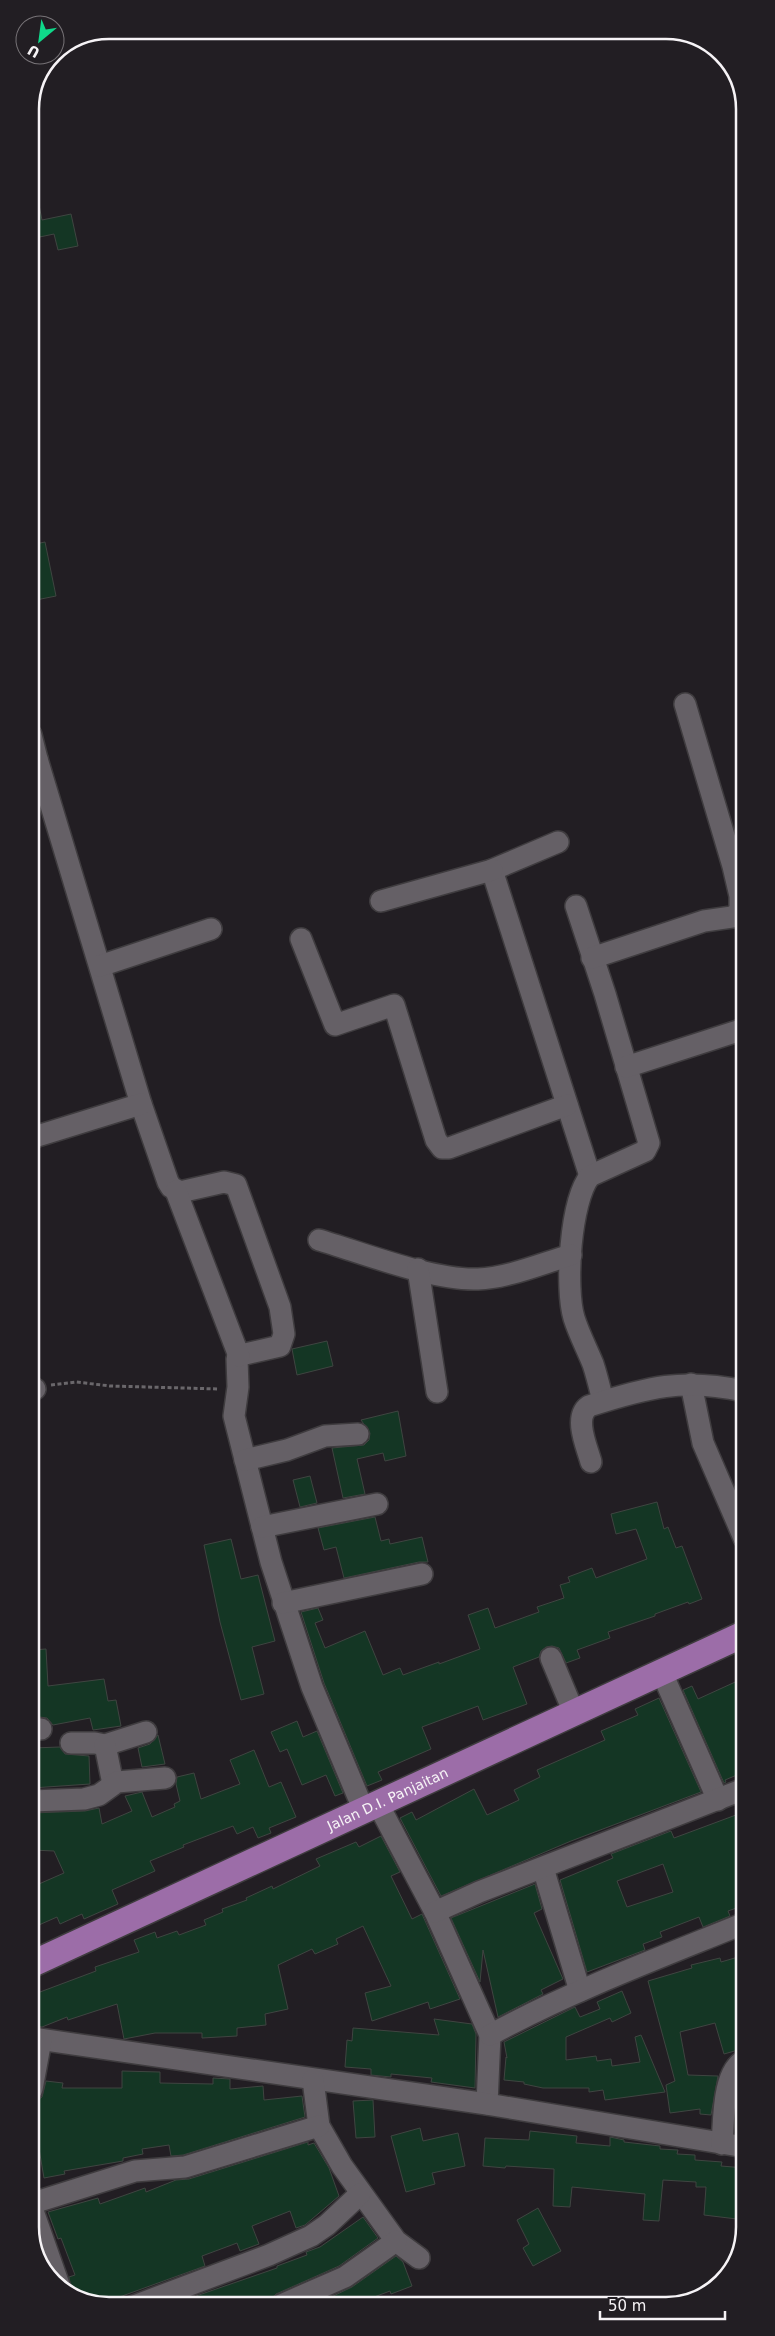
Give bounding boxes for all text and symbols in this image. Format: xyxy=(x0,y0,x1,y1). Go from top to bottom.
north arrow xyxy=(15,15,65,65)
text: U xyxy=(25,42,43,61)
street label: Jalan D.I. Panjaitan xyxy=(324,1764,451,1834)
scale bar xyxy=(600,2288,725,2320)
text: 50 m xyxy=(608,2297,646,2315)

